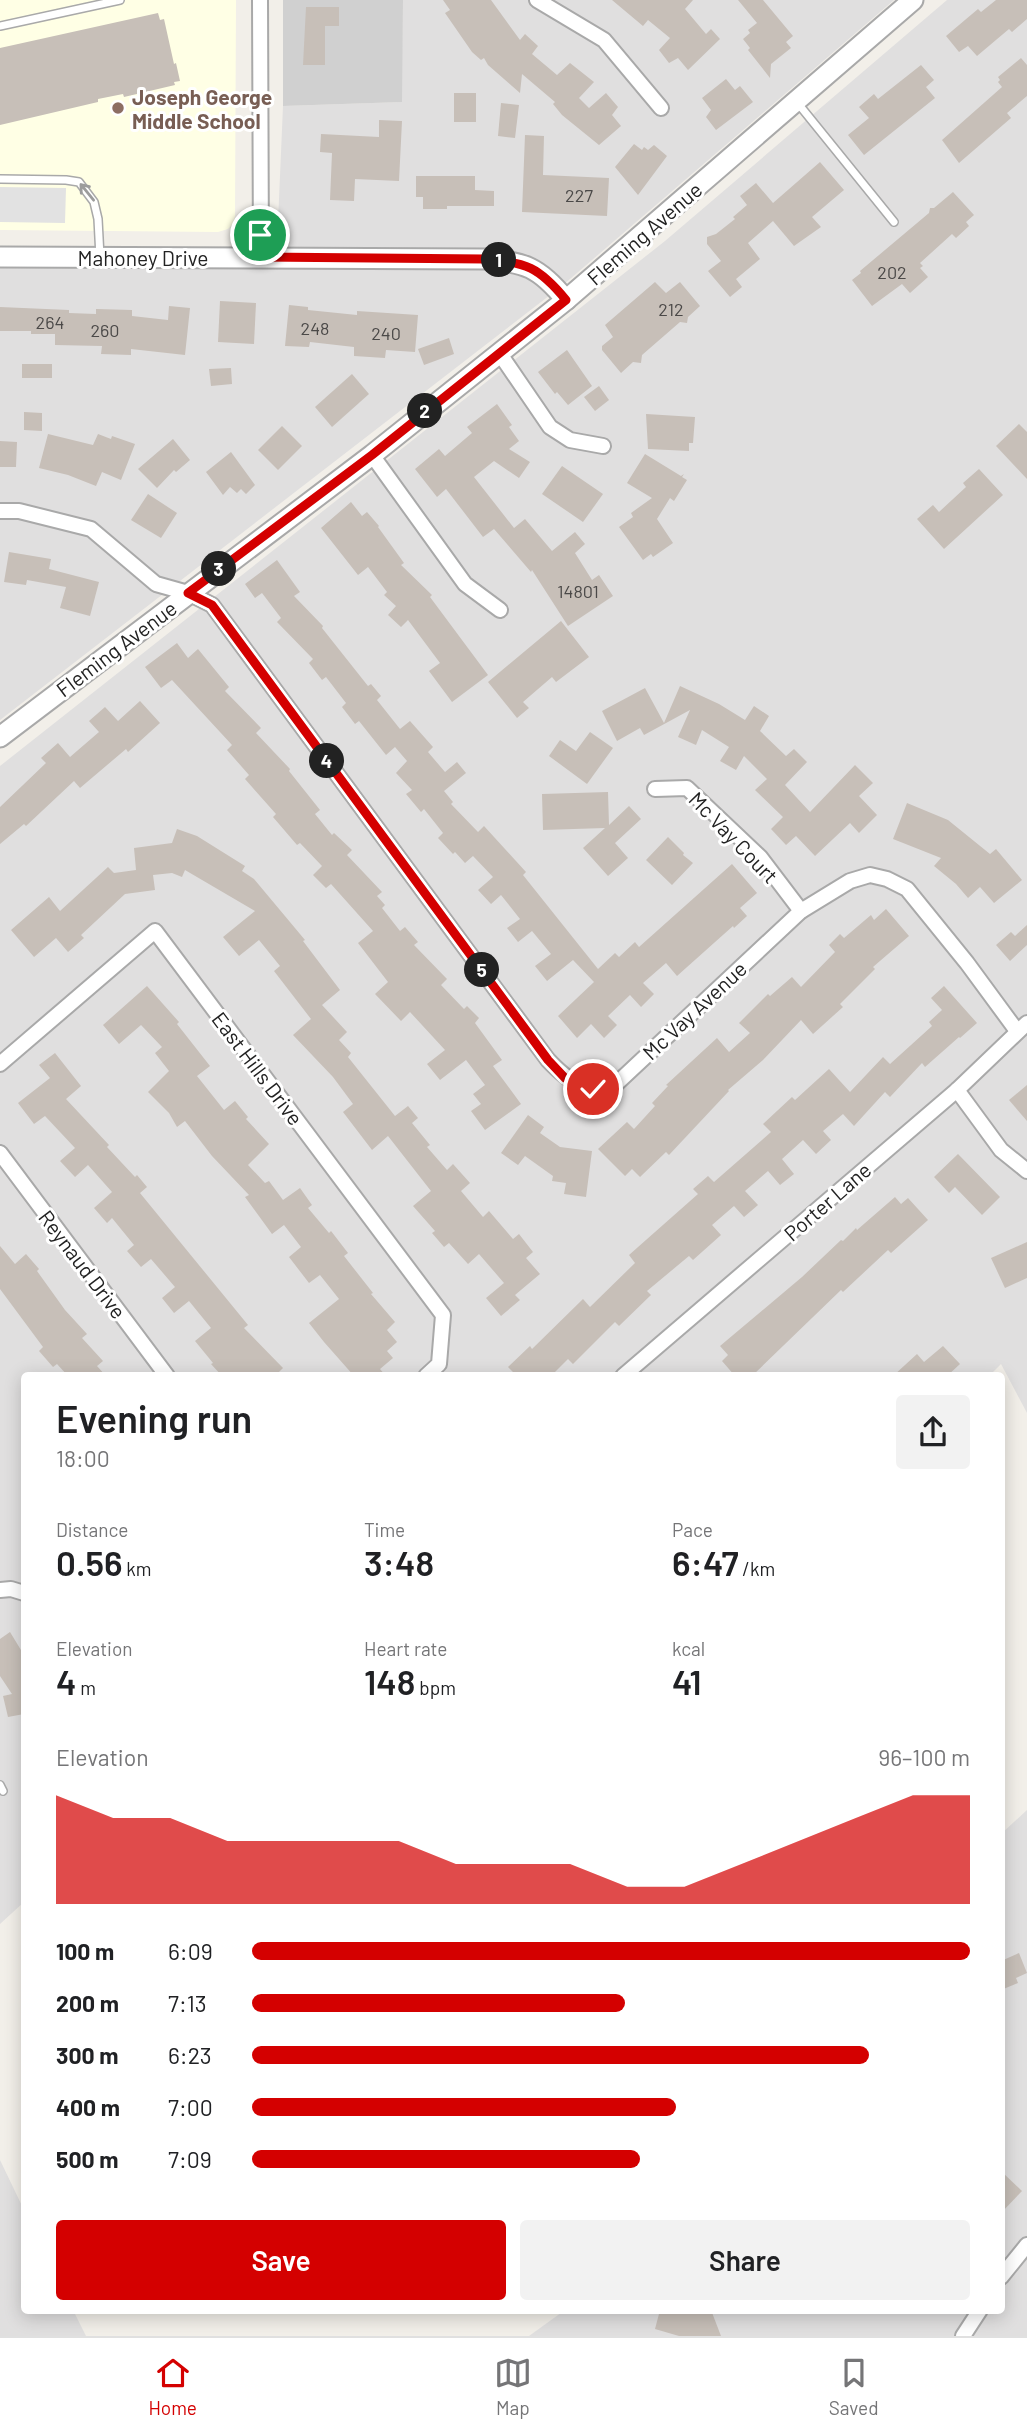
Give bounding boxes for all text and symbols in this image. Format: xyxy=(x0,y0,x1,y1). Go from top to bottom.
place label: Joseph George Middle School xyxy=(132,84,272,133)
marker: Joseph George Middle School xyxy=(110,100,126,116)
street label: Fleming Avenue xyxy=(581,176,707,290)
one-way arrow xyxy=(79,184,94,202)
house number: 227 xyxy=(565,184,593,206)
pin xyxy=(230,205,290,265)
icon: arrive xyxy=(241,216,279,254)
pin: 1 xyxy=(482,243,516,278)
street label: Mahoney Drive xyxy=(77,245,209,270)
text: 1 xyxy=(495,248,502,271)
house number: 202 xyxy=(877,261,907,283)
house number: 212 xyxy=(658,298,684,320)
house number: 264 xyxy=(36,311,64,333)
house number: 248 xyxy=(301,317,329,339)
house number: 260 xyxy=(90,319,120,341)
house number: 240 xyxy=(371,322,401,344)
pin: 2 xyxy=(408,394,442,428)
text: 2 xyxy=(419,399,430,422)
pin: 3 xyxy=(202,552,236,586)
text: 3 xyxy=(213,557,224,580)
house number: 14801 xyxy=(557,580,599,602)
street label: Fleming Avenue xyxy=(51,595,181,701)
pin: 4 xyxy=(310,744,344,778)
text: 4 xyxy=(321,749,332,772)
street label: Mc Vay Court xyxy=(684,786,784,888)
pin: 5 xyxy=(464,953,500,988)
street label: Mc Vay Avenue xyxy=(637,956,751,1064)
text: 5 xyxy=(476,958,487,981)
street label: East Hills Drive xyxy=(207,1006,309,1130)
pin xyxy=(563,1059,623,1119)
icon: check xyxy=(574,1070,612,1108)
street label: Porter Lane xyxy=(778,1157,876,1245)
street label: Reynaud Drive xyxy=(34,1205,132,1323)
text: Evening run xyxy=(56,1395,252,1441)
button: share xyxy=(896,1395,970,1469)
text: 18:00 xyxy=(56,1444,110,1472)
text: Distance xyxy=(56,1518,128,1541)
text: Time xyxy=(364,1518,405,1541)
text: Pace xyxy=(672,1518,713,1541)
text: 0.56 xyxy=(56,1541,123,1583)
text: 3:48 xyxy=(364,1541,434,1583)
text: 6:47 xyxy=(672,1541,739,1583)
text: km xyxy=(123,1557,152,1580)
text: /km xyxy=(739,1557,775,1580)
text: Elevation xyxy=(56,1637,133,1660)
text: Heart rate xyxy=(364,1637,447,1660)
text: kcal xyxy=(672,1637,705,1660)
text: 4 xyxy=(56,1660,76,1702)
text: 148 xyxy=(364,1660,416,1702)
text: 41 xyxy=(672,1660,702,1702)
text: m xyxy=(76,1676,96,1699)
text: bpm xyxy=(416,1676,456,1699)
text: Elevation xyxy=(56,1743,149,1771)
text: 96–100 m xyxy=(878,1743,970,1771)
text: 100 m xyxy=(56,1937,114,1965)
text: 6:09 xyxy=(168,1937,213,1965)
text: 200 m xyxy=(56,1989,119,2017)
text: 7:13 xyxy=(168,1989,207,2017)
text: 300 m xyxy=(56,2041,118,2069)
text: 6:23 xyxy=(168,2041,212,2069)
text: 400 m xyxy=(56,2093,120,2121)
text: 7:00 xyxy=(168,2093,213,2121)
text: 500 m xyxy=(56,2145,118,2173)
text: 7:09 xyxy=(168,2145,212,2173)
button: Save xyxy=(56,2220,506,2300)
button: Share xyxy=(520,2220,970,2300)
tab: Home xyxy=(148,2354,197,2419)
tab: Map xyxy=(494,2354,532,2419)
tab: Saved xyxy=(829,2354,879,2419)

